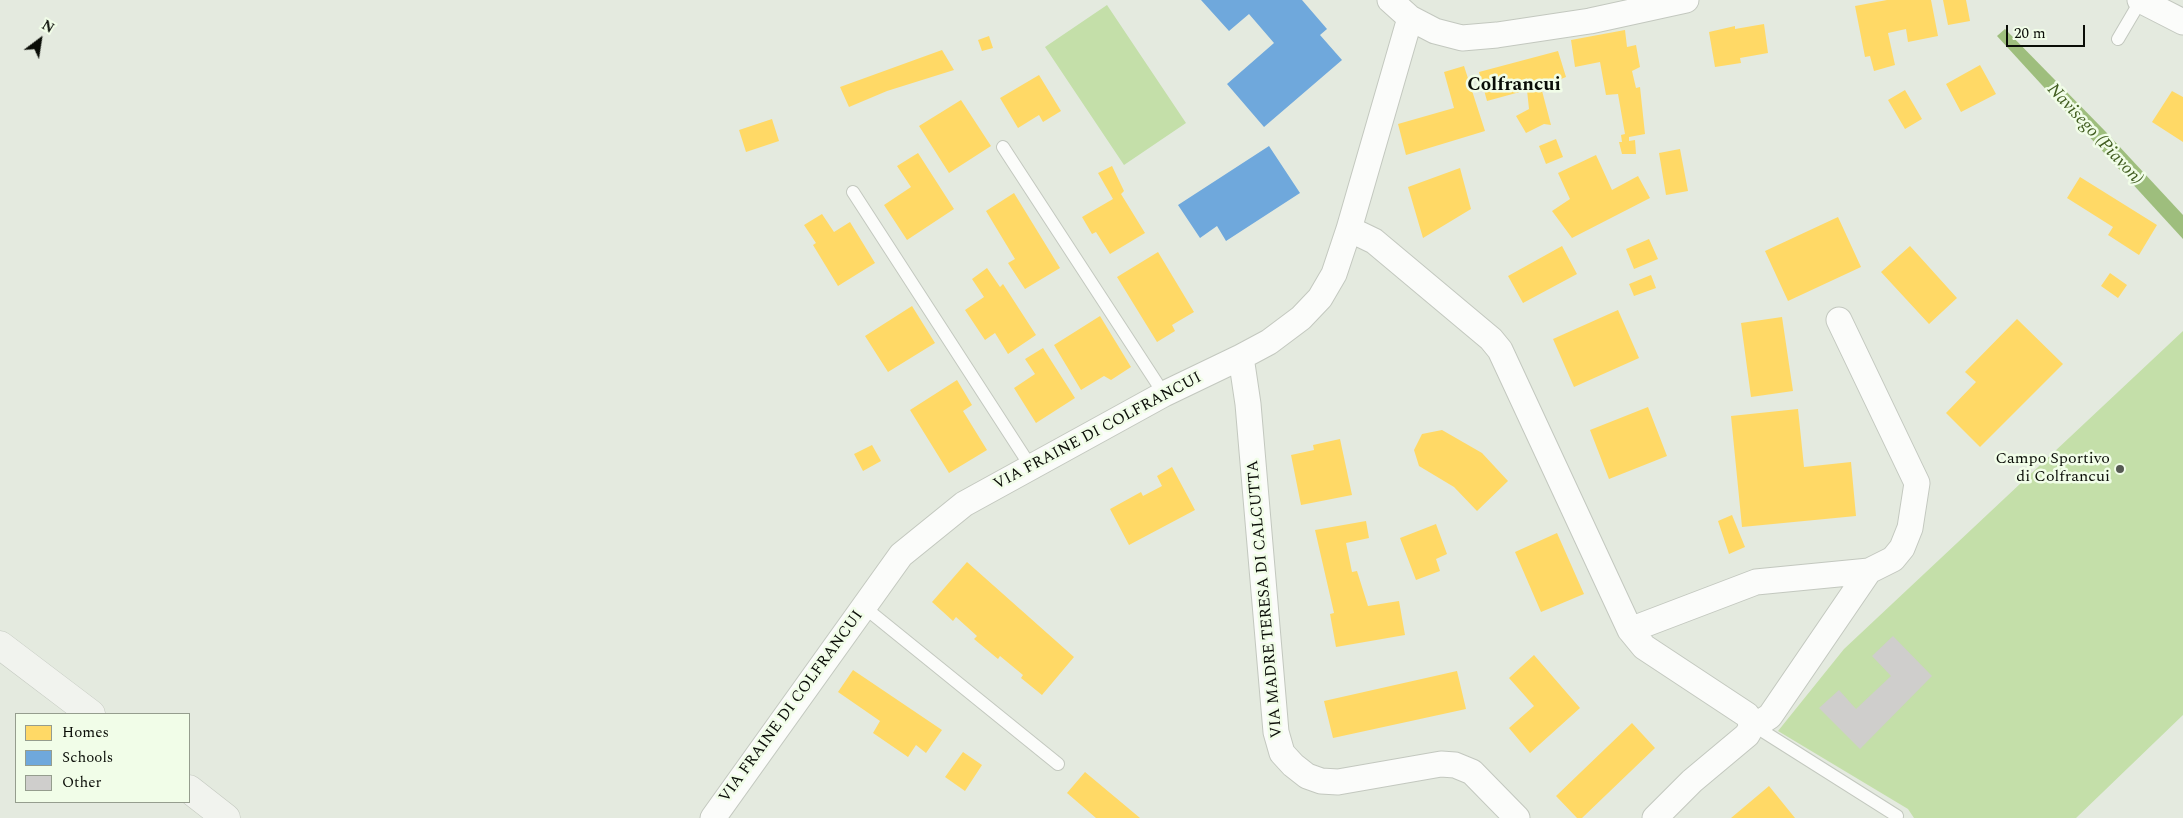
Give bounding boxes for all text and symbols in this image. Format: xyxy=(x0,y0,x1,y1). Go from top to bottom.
north arrow xyxy=(15,15,65,65)
text: N xyxy=(38,15,58,39)
scale bar xyxy=(2008,15,2087,47)
text: 20 m xyxy=(2014,22,2046,45)
district label: Colfrancui xyxy=(1467,75,1561,97)
water label: Navisego (Piavon) xyxy=(2041,80,2147,190)
street label: VIA FRAINE DI COLFRANCUI xyxy=(991,369,1205,495)
place label: Campo Sportivo di Colfrancui xyxy=(1995,450,2110,488)
street label: VIA MADRE TERESA DI CALCUTTA xyxy=(1244,459,1288,739)
marker: Campo Sportivo di Colfrancui xyxy=(2114,463,2126,475)
street label: VIA FRAINE DI COLFRANCUI xyxy=(716,607,868,807)
legend xyxy=(15,713,190,803)
text: Homes xyxy=(62,721,109,744)
text: Schools xyxy=(62,746,113,769)
text: Other xyxy=(62,771,101,794)

